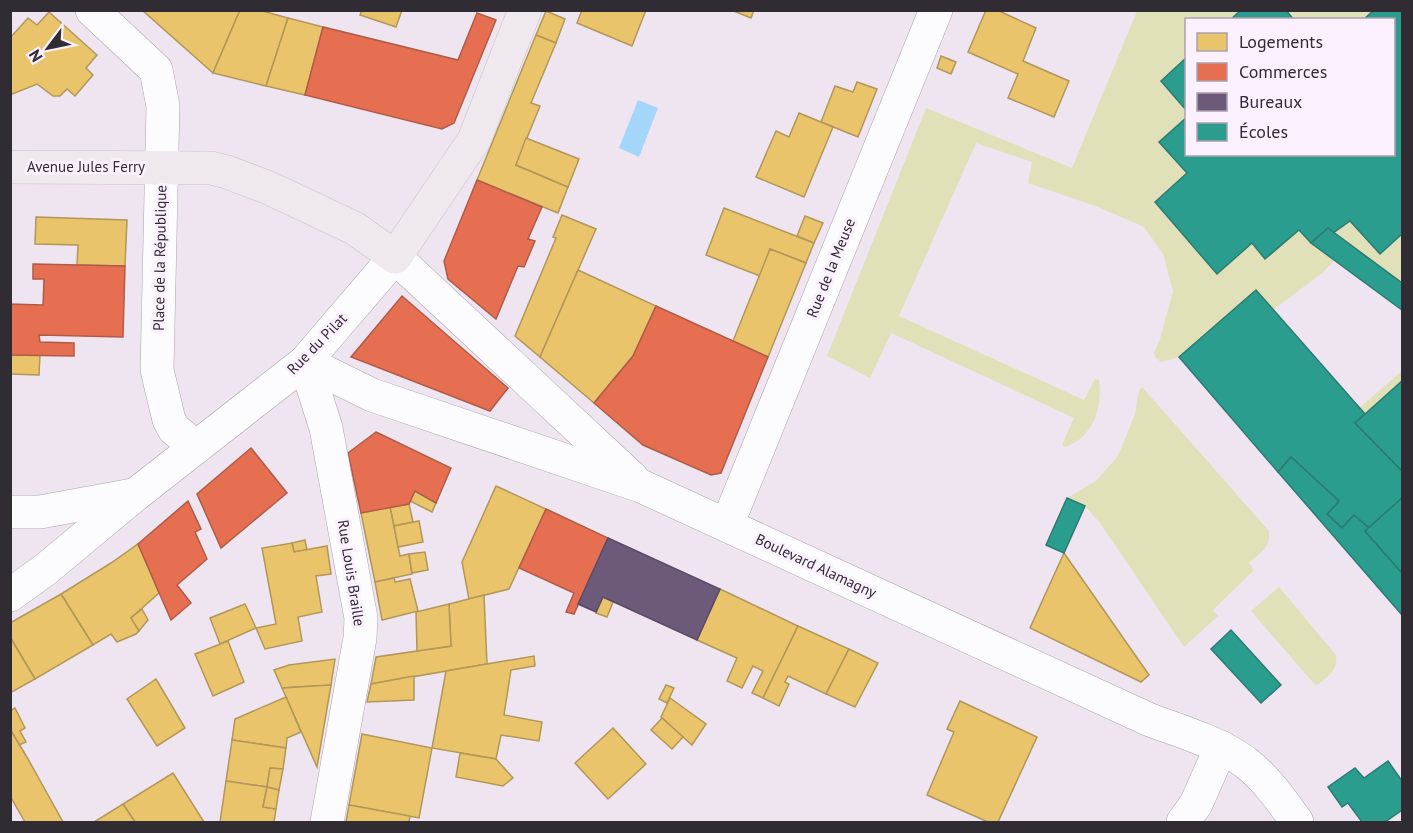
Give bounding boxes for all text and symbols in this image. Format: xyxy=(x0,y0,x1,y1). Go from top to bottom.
north arrow xyxy=(18,18,78,78)
legend xyxy=(1185,18,1395,156)
text: Logements xyxy=(1239,30,1323,53)
text: N xyxy=(24,46,47,66)
text: Commerces xyxy=(1239,60,1327,83)
text: Bureaux xyxy=(1239,90,1302,113)
text: Écoles xyxy=(1239,120,1288,143)
street label: Avenue Jules Ferry xyxy=(27,157,145,176)
street label: Place de la République xyxy=(149,185,170,331)
street label: Rue de la Meuse xyxy=(802,215,859,320)
street label: Rue du Pilat xyxy=(283,309,351,378)
street label: Rue Louis Braille xyxy=(334,518,369,628)
street label: Boulevard Alamagny xyxy=(753,529,880,602)

